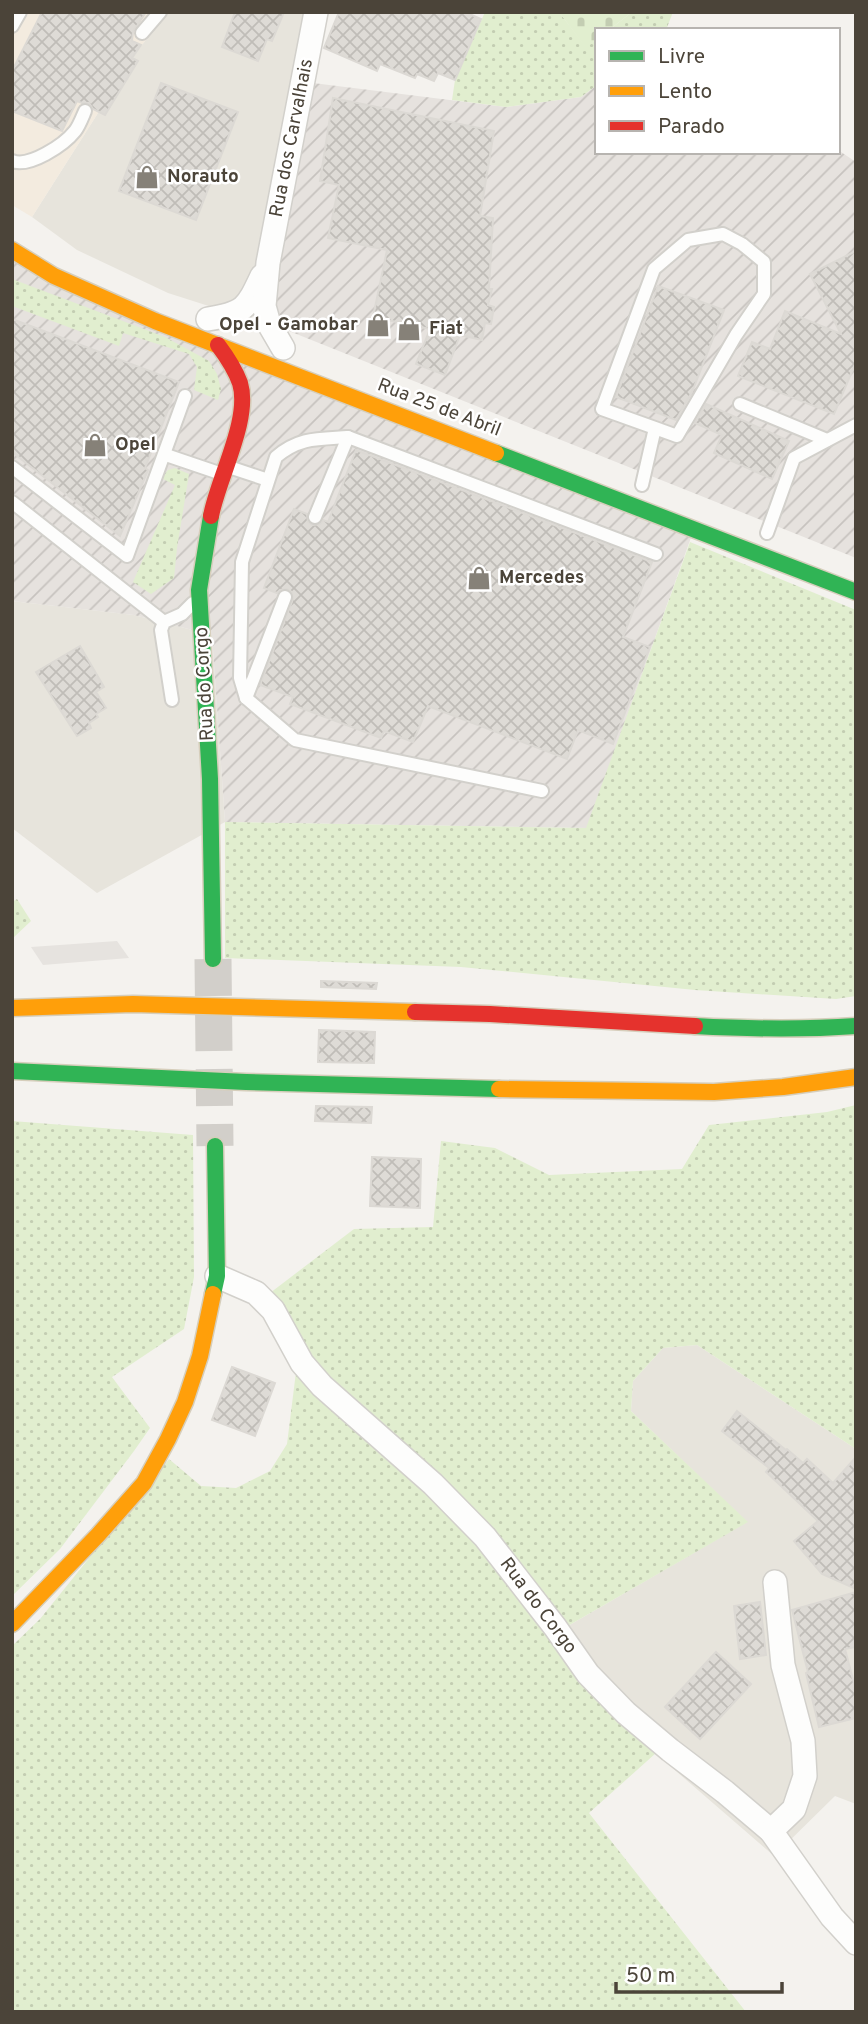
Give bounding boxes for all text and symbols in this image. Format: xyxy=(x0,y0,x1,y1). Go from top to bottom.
legend xyxy=(595,28,840,154)
text: Livre xyxy=(658,44,705,71)
street label: Rua dos Carvalhais xyxy=(265,57,319,219)
text: Lento xyxy=(658,79,712,106)
text: Parado xyxy=(658,114,725,141)
shop icon: Norauto xyxy=(133,163,161,191)
place label: Norauto xyxy=(167,165,239,189)
shop icon: Opel - Gamobar xyxy=(364,311,392,339)
place label: Opel - Gamobar xyxy=(219,313,358,337)
shop icon: Fiat xyxy=(395,315,423,343)
place label: Fiat xyxy=(429,317,463,341)
street label: Rua 25 de Abril xyxy=(374,373,504,443)
shop icon: Opel xyxy=(81,431,109,459)
place label: Opel xyxy=(115,433,156,457)
shop icon: Mercedes xyxy=(465,564,493,592)
place label: Mercedes xyxy=(499,566,584,590)
street label: Rua do Corgo xyxy=(190,626,220,742)
street label: Rua do Corgo xyxy=(494,1553,582,1659)
scale bar xyxy=(616,1951,782,1995)
text: 50 m xyxy=(626,1963,675,1990)

